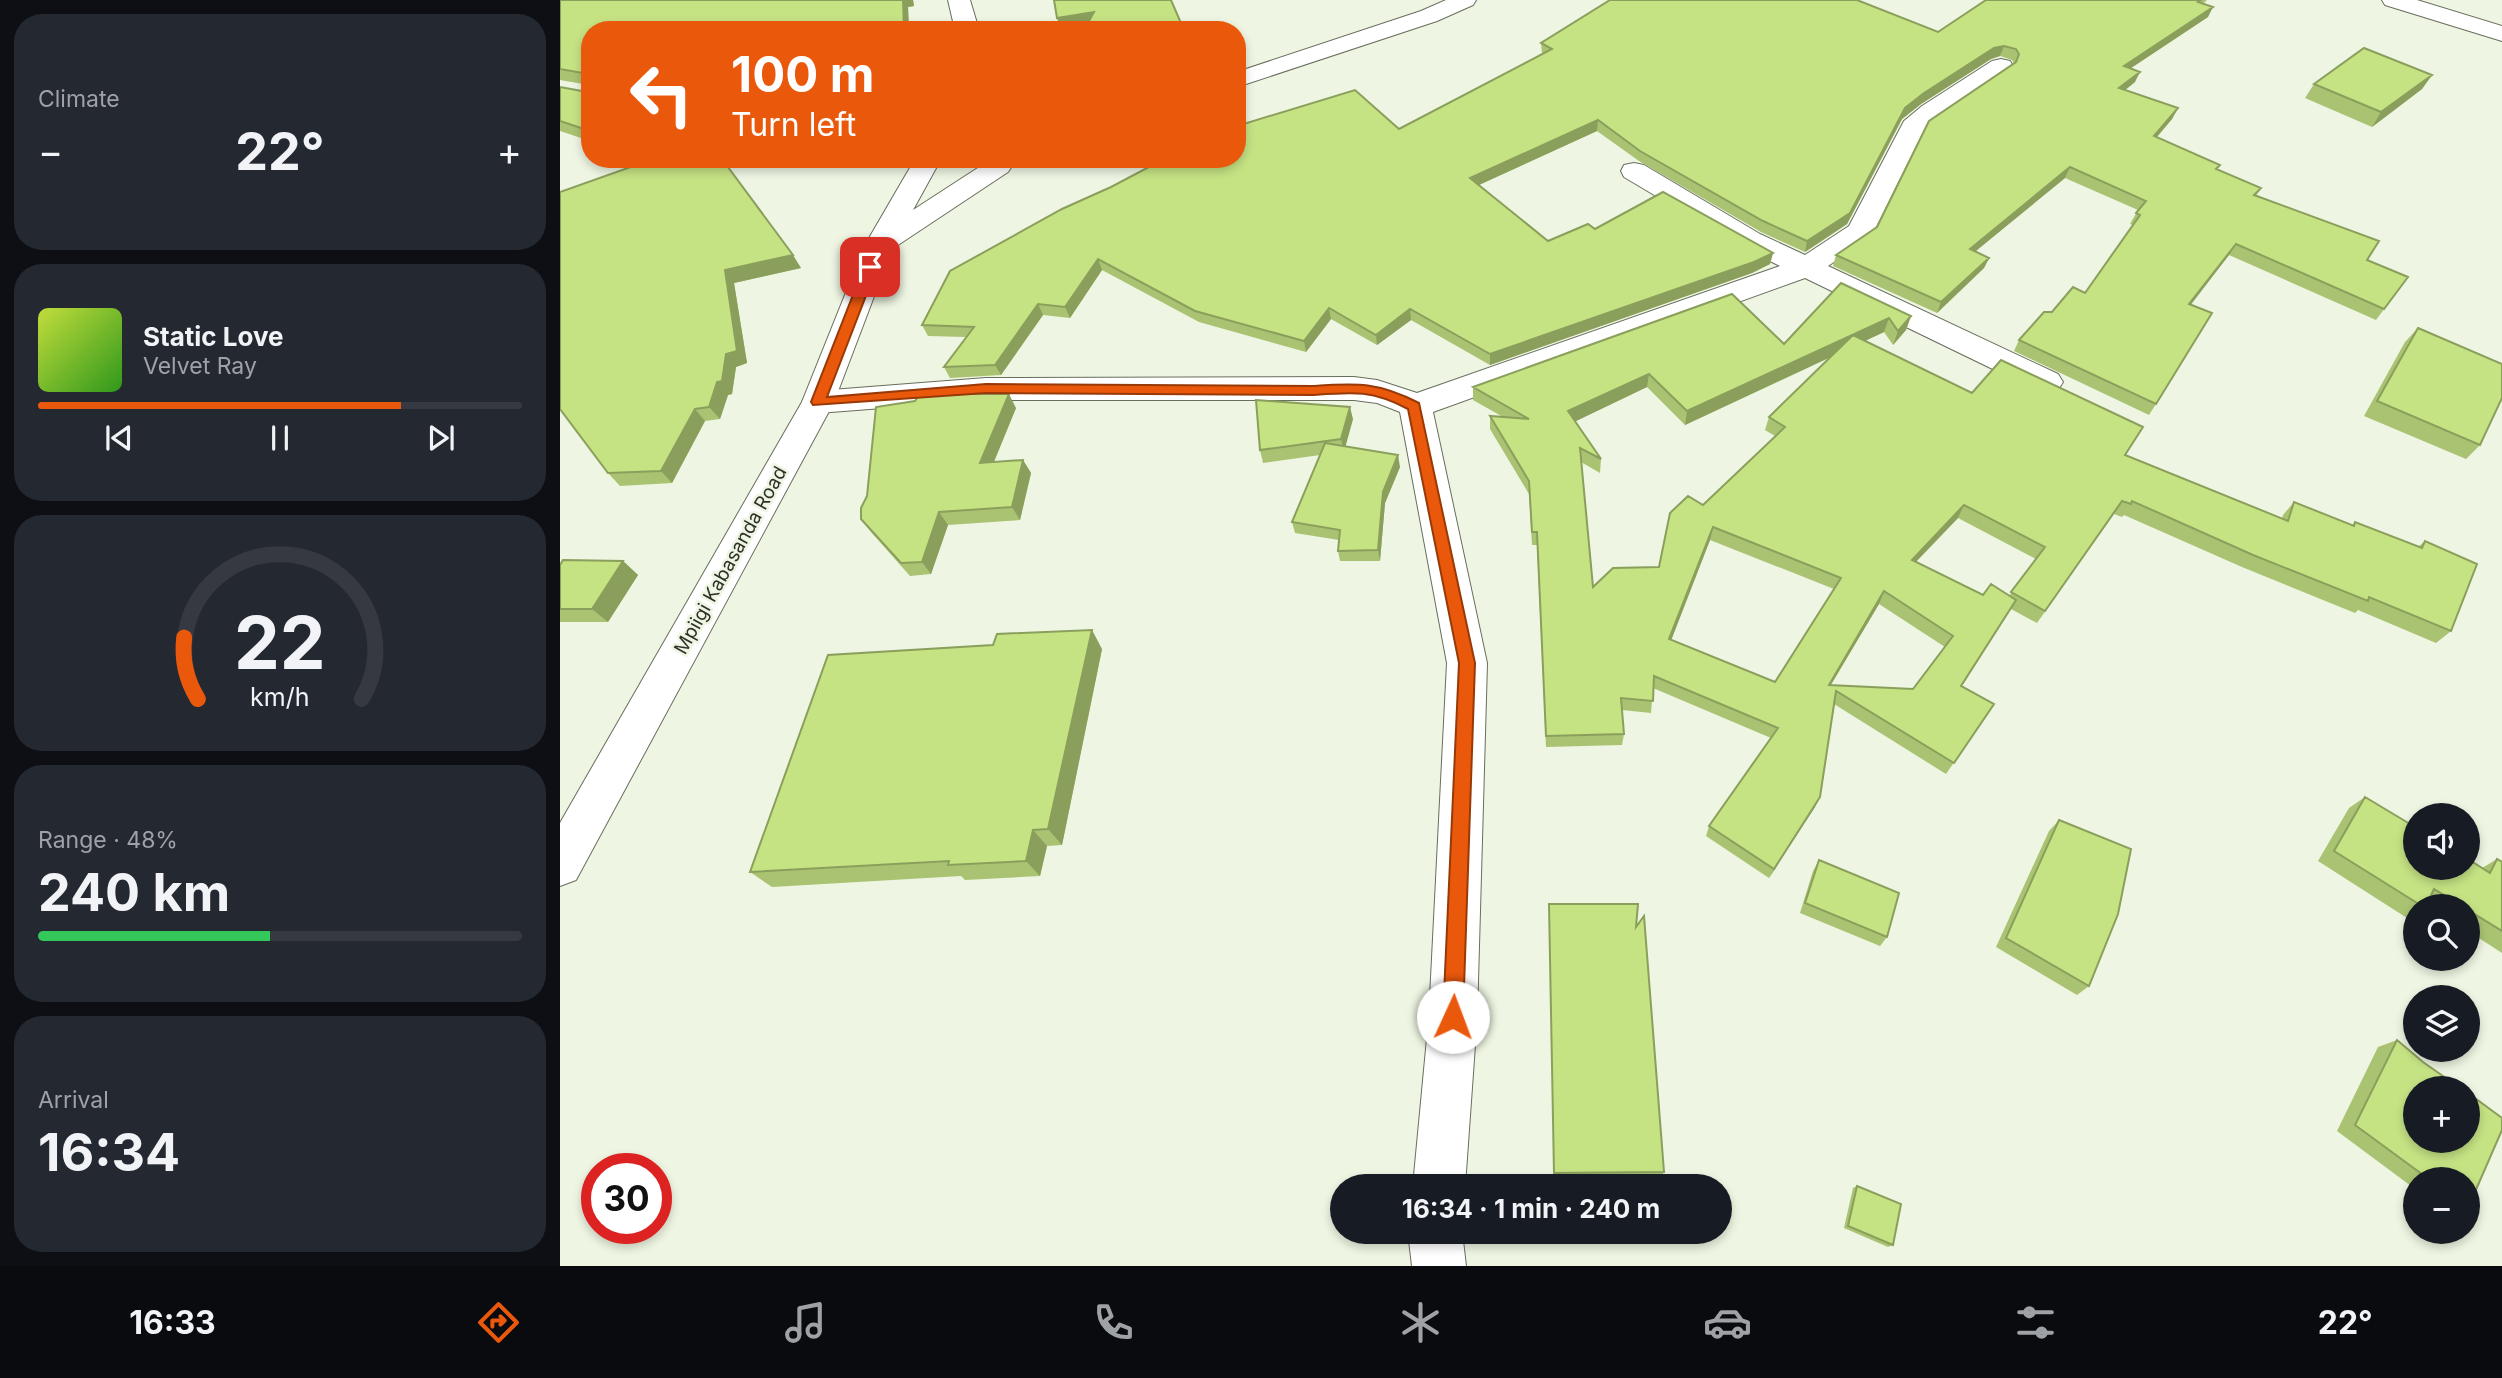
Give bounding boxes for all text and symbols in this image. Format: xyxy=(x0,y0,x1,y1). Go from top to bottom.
text: 100 m xyxy=(731,45,875,104)
icon: left xyxy=(616,49,707,140)
text: Climate xyxy=(38,85,120,113)
text: Turn left xyxy=(731,105,856,144)
text: 22° xyxy=(235,120,325,183)
text: − xyxy=(38,128,63,174)
text: + xyxy=(497,128,522,174)
pin xyxy=(840,237,900,297)
icon: arrive xyxy=(851,248,889,286)
text: Static Love xyxy=(143,321,284,352)
text: Velvet Ray xyxy=(143,352,257,380)
icon: previous xyxy=(100,419,138,457)
icon: pause xyxy=(261,419,299,457)
icon: next xyxy=(422,419,460,457)
street label: Mpiigi Kabasanda Road xyxy=(669,462,792,658)
text: 22 xyxy=(234,598,326,687)
text: km/h xyxy=(250,682,310,712)
map controls xyxy=(2403,803,2480,1244)
button: sound xyxy=(2403,803,2480,880)
text: Range · 48% xyxy=(38,826,178,854)
text: 240 km xyxy=(38,861,230,924)
button: search xyxy=(2403,894,2480,971)
position arrow xyxy=(1416,980,1490,1054)
button: layers xyxy=(2403,985,2480,1062)
button: + xyxy=(2403,1076,2480,1153)
text: Arrival xyxy=(38,1086,109,1114)
text: 16:34 xyxy=(38,1121,180,1184)
speed limit sign: 30 xyxy=(581,1153,672,1244)
button: − xyxy=(2403,1167,2480,1244)
text: 16:34 · 1 min · 240 m xyxy=(1402,1193,1660,1224)
icon: directions xyxy=(474,1298,523,1347)
icon: music xyxy=(781,1298,830,1347)
icon: phone xyxy=(1089,1298,1138,1347)
icon: climate xyxy=(1396,1298,1445,1347)
icon: car xyxy=(1703,1298,1752,1347)
icon: filters xyxy=(2011,1298,2060,1347)
text: 16:33 xyxy=(129,1303,216,1342)
text: 22° xyxy=(2318,1303,2373,1342)

